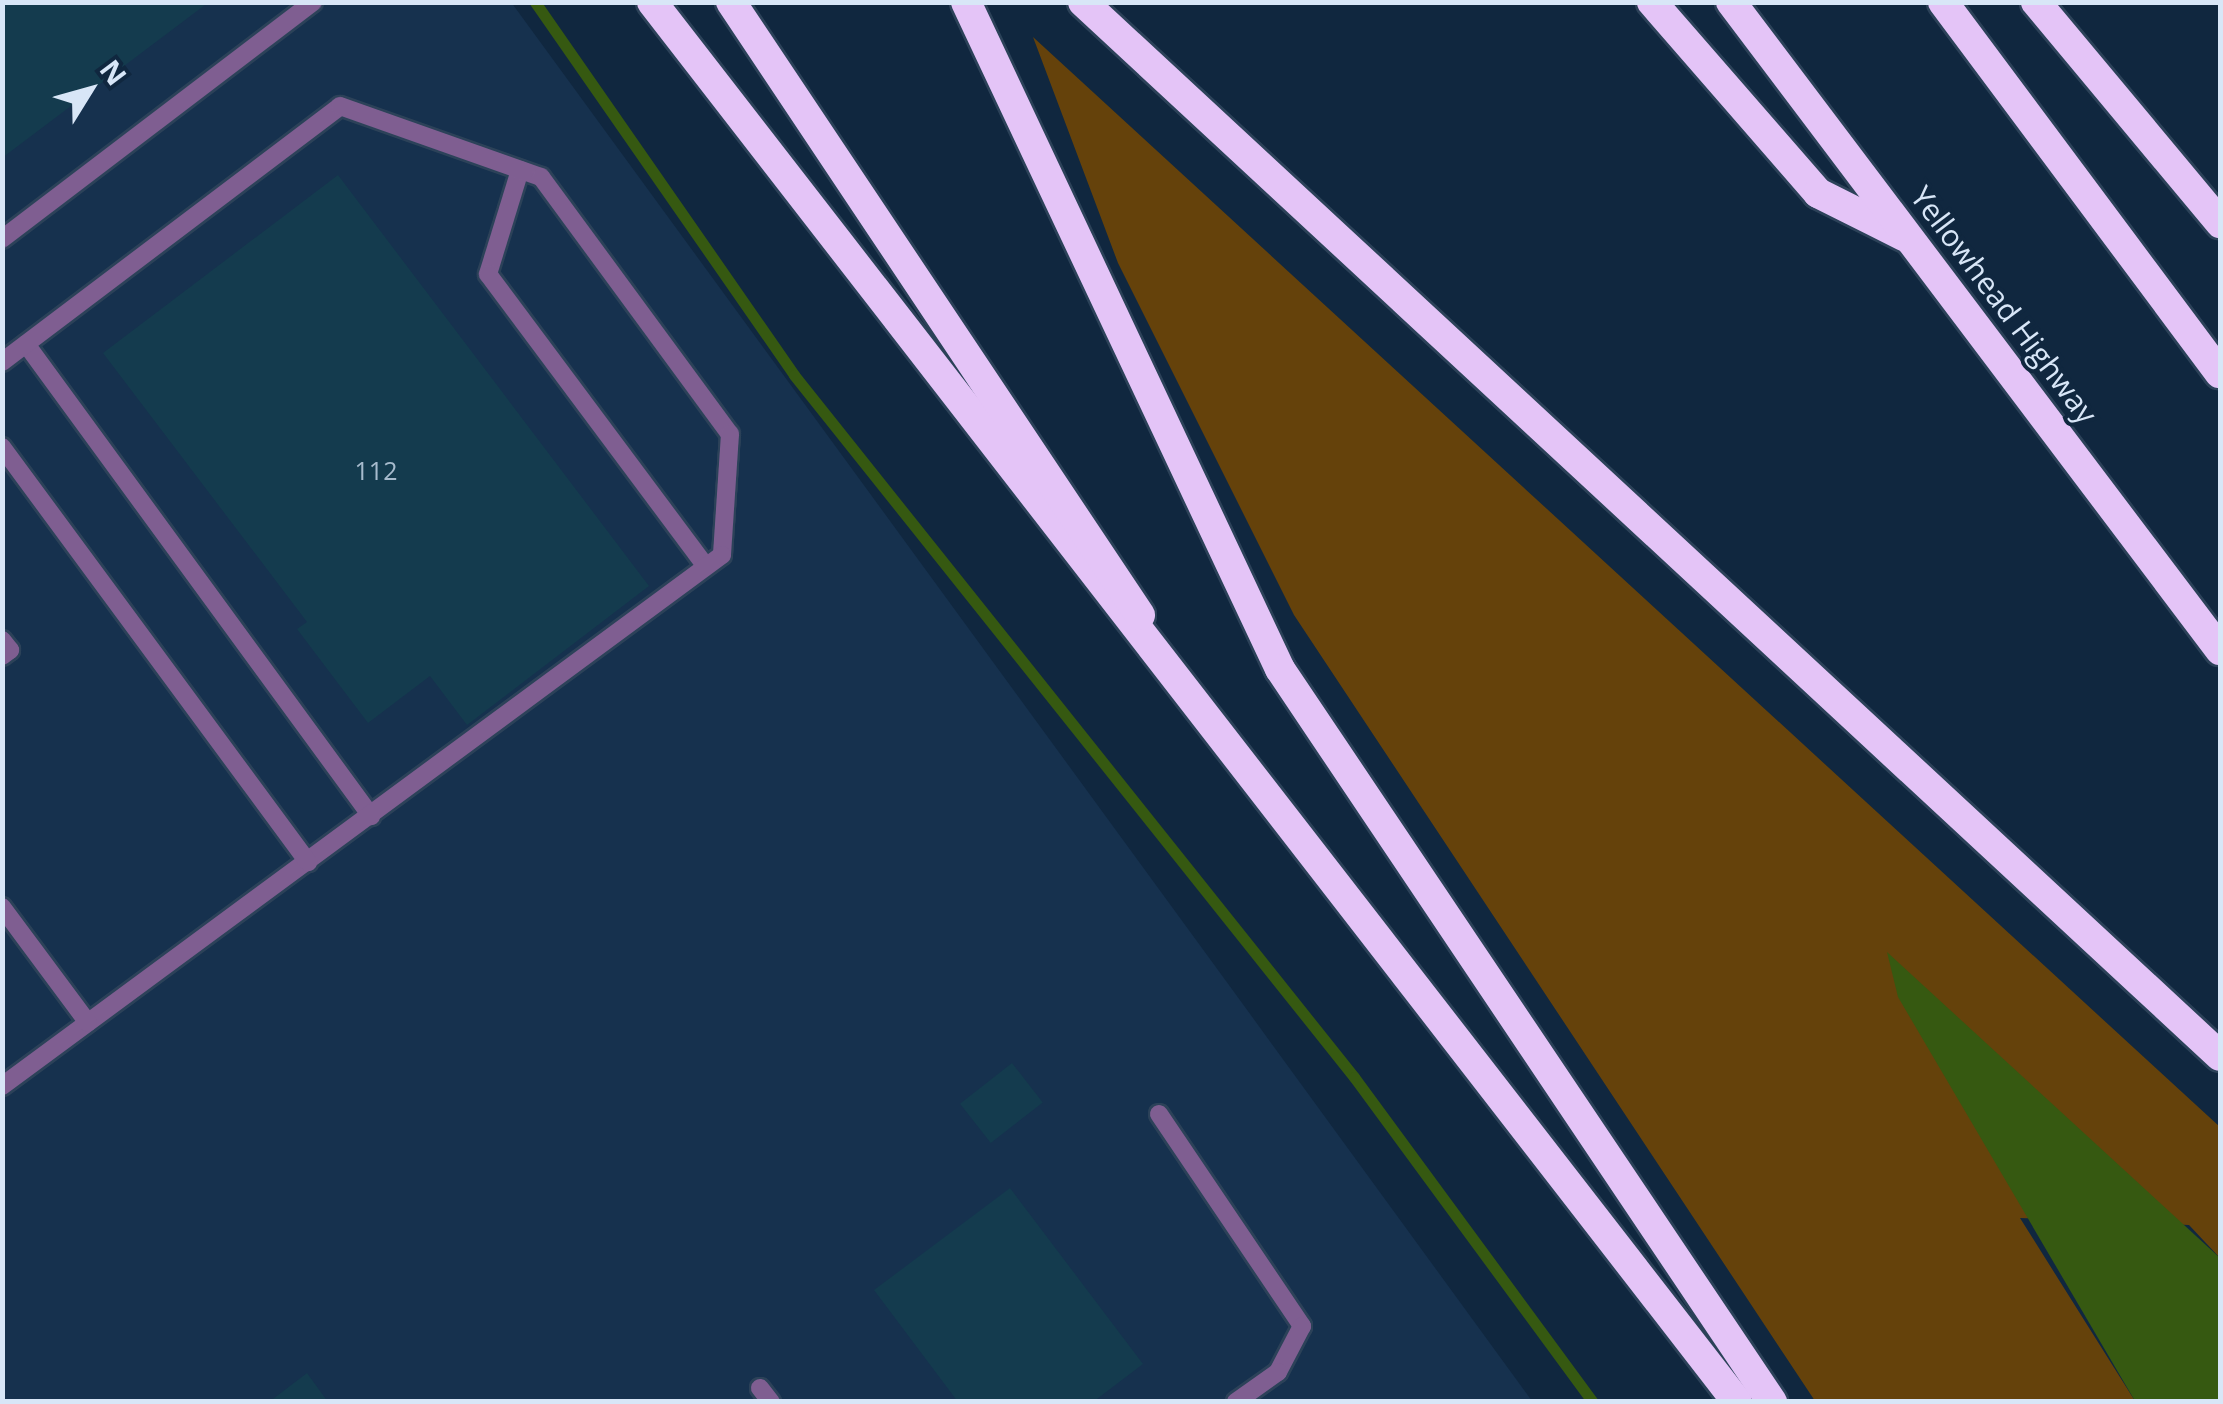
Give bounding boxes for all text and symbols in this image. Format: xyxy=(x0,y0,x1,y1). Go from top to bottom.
north arrow xyxy=(40,40,140,140)
text: N xyxy=(92,51,136,92)
street label: Yellowhead Highway xyxy=(1903,179,2105,431)
house number: 112 xyxy=(355,455,397,485)

